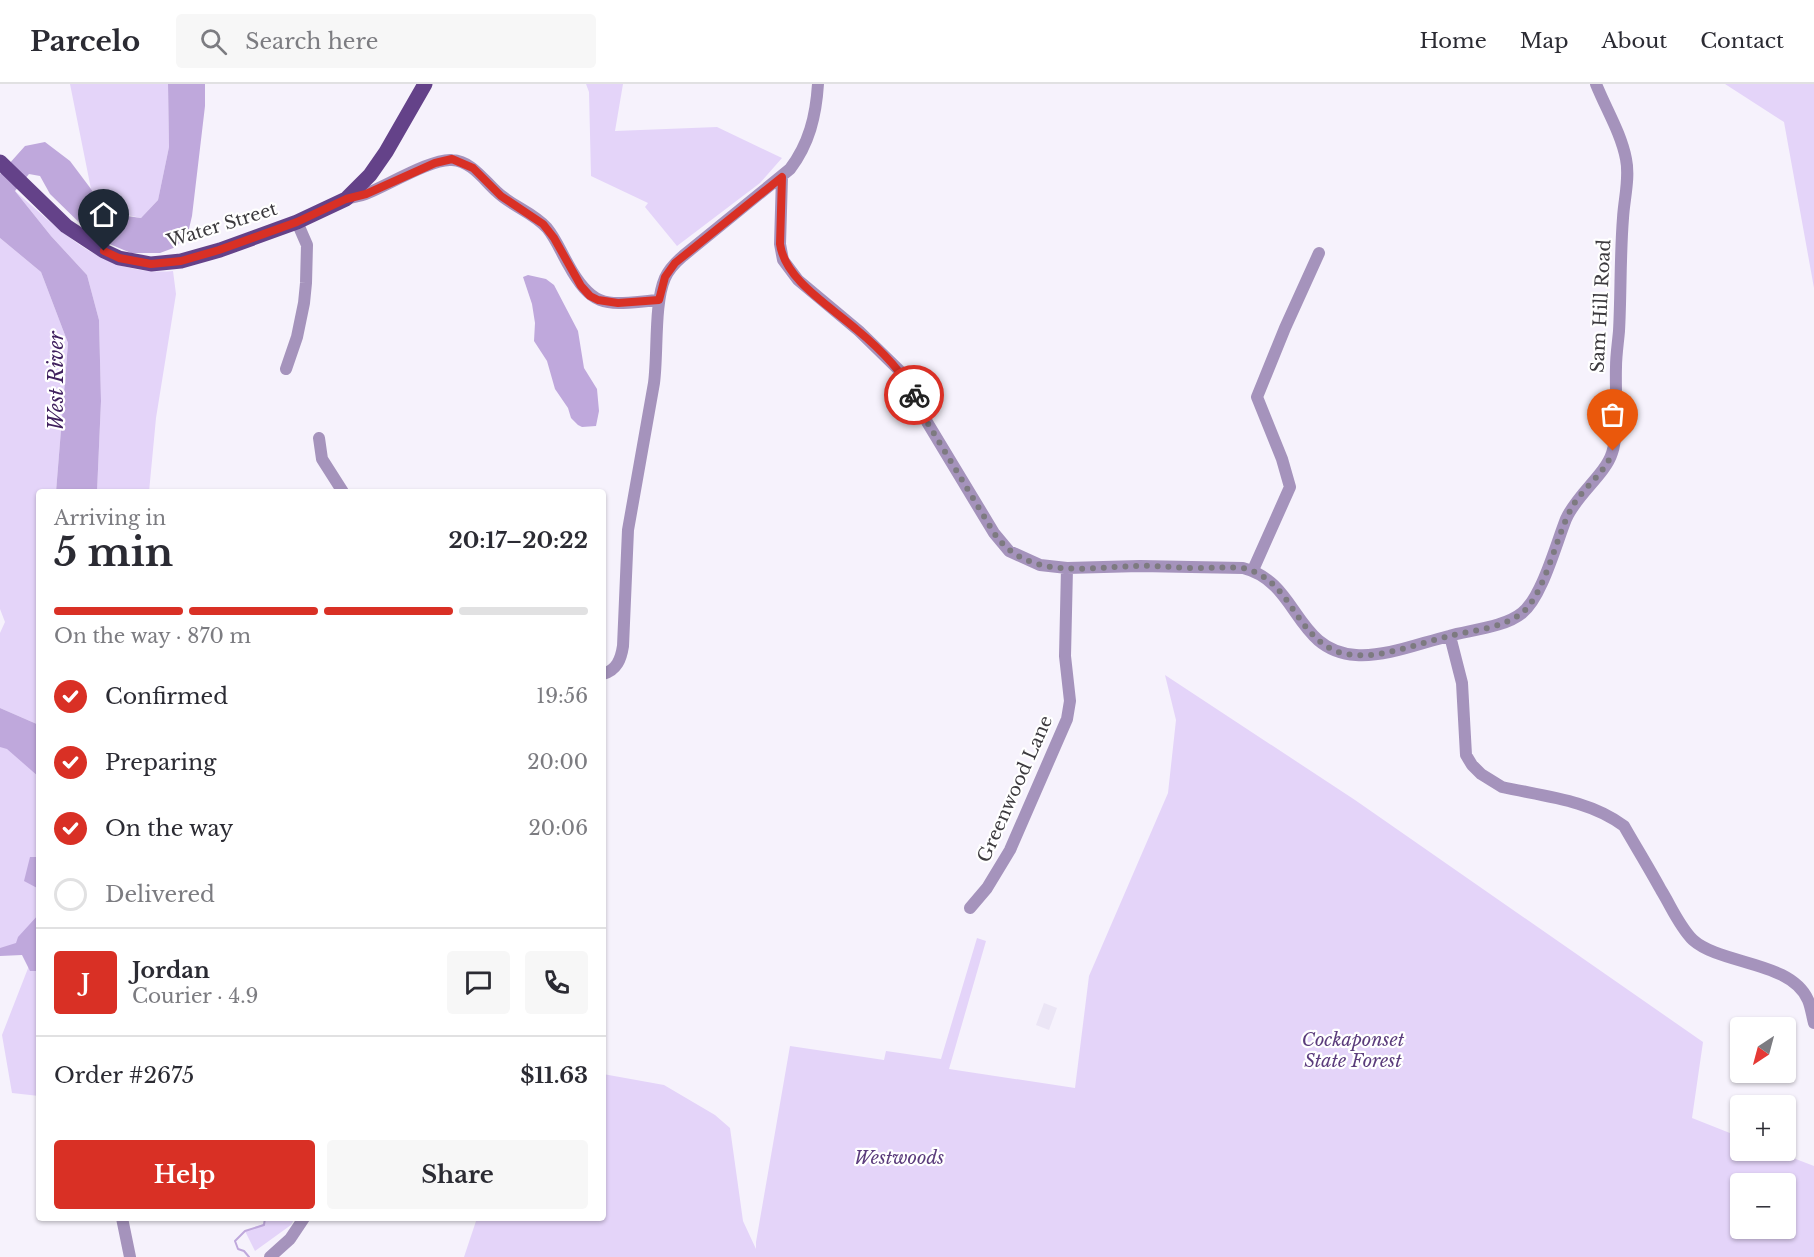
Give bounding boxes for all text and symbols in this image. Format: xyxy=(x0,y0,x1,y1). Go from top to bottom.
search box xyxy=(176,14,596,68)
text: Parcelo xyxy=(30,24,140,59)
icon: search xyxy=(197,25,230,58)
text: Search here xyxy=(245,28,378,55)
text: Home xyxy=(1420,28,1487,54)
text: Map xyxy=(1520,28,1568,54)
text: About xyxy=(1601,28,1667,54)
text: Contact xyxy=(1700,28,1784,54)
pin xyxy=(78,189,129,251)
icon: home xyxy=(87,198,120,231)
street label: Water Street xyxy=(163,198,280,252)
street label: Sam Hill Road xyxy=(1587,239,1615,373)
water label: West River xyxy=(44,330,68,431)
courier xyxy=(884,365,944,425)
icon: bike xyxy=(898,379,931,412)
pin xyxy=(1587,389,1638,451)
icon: bag xyxy=(1596,398,1629,431)
text: Arriving in xyxy=(54,506,166,530)
text: 20:17–20:22 xyxy=(448,527,588,554)
text: 5 min xyxy=(54,528,173,577)
text: On the way · 870 m xyxy=(54,624,251,648)
icon: check xyxy=(54,680,87,713)
text: Confirmed xyxy=(105,683,228,710)
text: 19:56 xyxy=(536,684,588,708)
street label: Greenwood Lane xyxy=(973,712,1057,866)
icon: check xyxy=(54,746,87,779)
text: Preparing xyxy=(105,749,216,776)
text: 20:00 xyxy=(527,750,588,774)
icon: check xyxy=(54,812,87,845)
text: On the way xyxy=(105,815,233,842)
text: 20:06 xyxy=(529,816,588,840)
text: Delivered xyxy=(105,881,215,908)
button: chat xyxy=(447,951,510,1014)
button: phone xyxy=(525,951,588,1014)
text: Jordan xyxy=(132,957,210,984)
text: J xyxy=(81,969,90,996)
text: Courier · 4.9 xyxy=(132,984,258,1008)
north arrow xyxy=(1730,1017,1796,1083)
map controls xyxy=(1730,1017,1796,1239)
park label: Cockaponset State Forest xyxy=(1302,1029,1405,1072)
text: Order #2675 xyxy=(54,1062,194,1089)
text: $11.63 xyxy=(520,1062,588,1089)
button: + xyxy=(1730,1095,1796,1161)
button: Help xyxy=(54,1140,315,1209)
button: Share xyxy=(327,1140,588,1209)
park label: Westwoods xyxy=(854,1147,944,1169)
button: − xyxy=(1730,1173,1796,1239)

